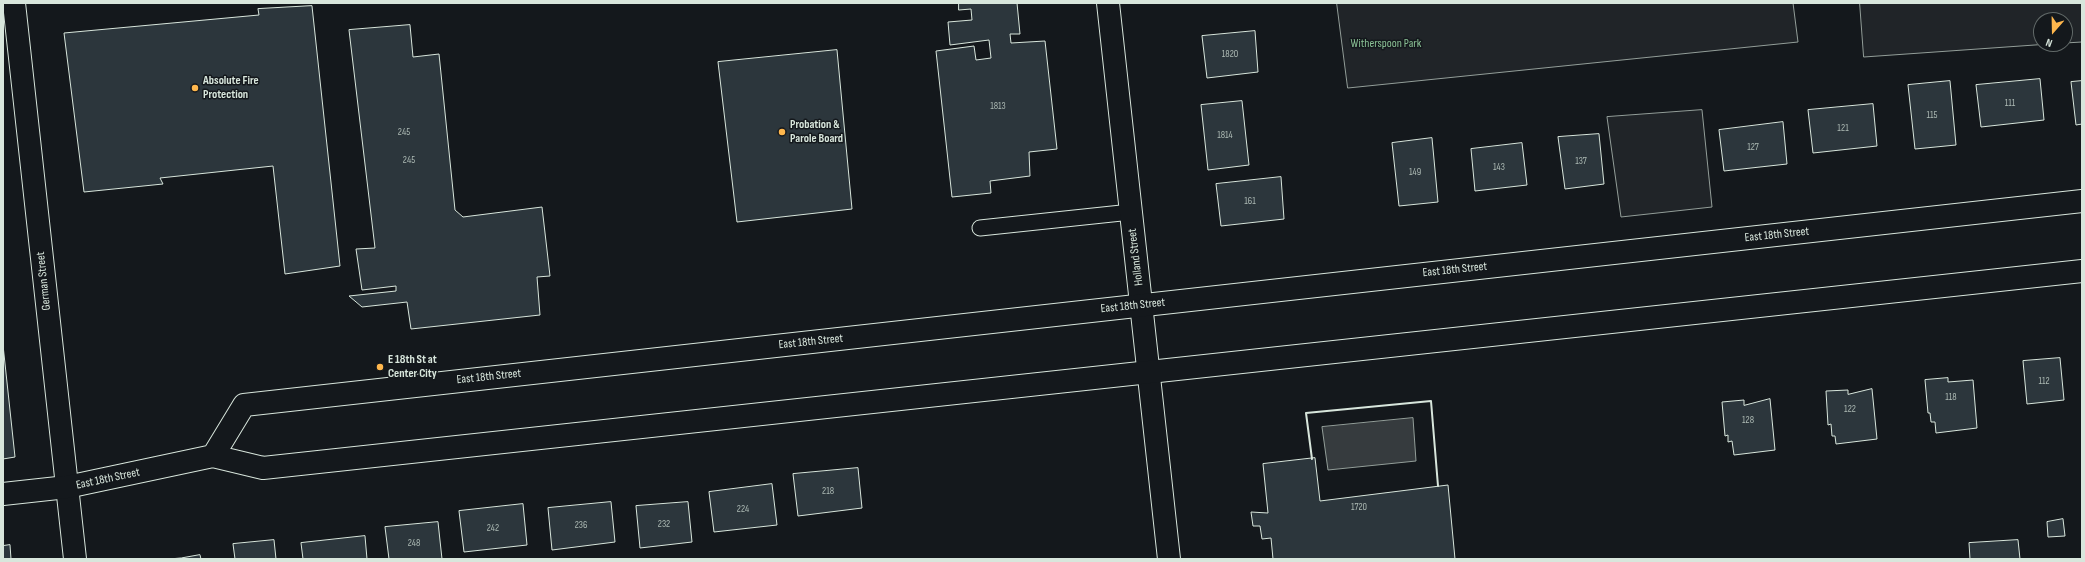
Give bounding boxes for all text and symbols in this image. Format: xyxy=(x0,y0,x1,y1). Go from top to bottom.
north arrow xyxy=(2033,12,2073,52)
text: N xyxy=(2044,36,2054,50)
park label: Witherspoon Park xyxy=(1351,37,1421,51)
house number: 1820 xyxy=(1222,48,1238,60)
place label: Absolute Fire Protection xyxy=(203,74,259,102)
marker: Absolute Fire Protection xyxy=(190,83,200,93)
house number: 111 xyxy=(2005,97,2015,109)
house number: 1813 xyxy=(990,100,1006,112)
house number: 115 xyxy=(1926,109,1938,121)
place label: Probation & Parole Board xyxy=(790,118,843,146)
house number: 121 xyxy=(1837,122,1849,134)
house number: 245 xyxy=(398,126,410,138)
marker: Probation & Parole Board xyxy=(777,127,787,137)
house number: 1814 xyxy=(1217,129,1233,141)
house number: 127 xyxy=(1747,141,1759,153)
house number: 245 xyxy=(403,154,415,166)
house number: 137 xyxy=(1575,155,1587,167)
house number: 143 xyxy=(1493,161,1505,173)
house number: 149 xyxy=(1409,166,1421,178)
house number: 161 xyxy=(1244,195,1256,207)
street label: East 18th Street xyxy=(1744,224,1810,246)
street label: Holland Street xyxy=(1125,228,1147,286)
street label: German Street xyxy=(34,251,54,311)
street label: East 18th Street xyxy=(1422,259,1488,281)
street label: East 18th Street xyxy=(1100,295,1166,317)
street label: East 18th Street xyxy=(778,331,844,353)
place label: E 18th St at Center City xyxy=(388,353,437,381)
marker: E 18th St at Center City xyxy=(375,362,385,372)
street label: East 18th Street xyxy=(456,366,522,388)
house number: 112 xyxy=(2038,375,2050,387)
house number: 118 xyxy=(1945,391,1957,403)
house number: 122 xyxy=(1844,403,1856,415)
house number: 128 xyxy=(1742,414,1754,426)
street label: East 18th Street xyxy=(75,465,141,493)
house number: 218 xyxy=(822,485,834,497)
house number: 1720 xyxy=(1351,501,1367,513)
house number: 224 xyxy=(737,503,749,515)
house number: 232 xyxy=(658,518,670,530)
house number: 236 xyxy=(575,519,587,531)
house number: 242 xyxy=(487,522,499,534)
house number: 248 xyxy=(408,537,420,549)

